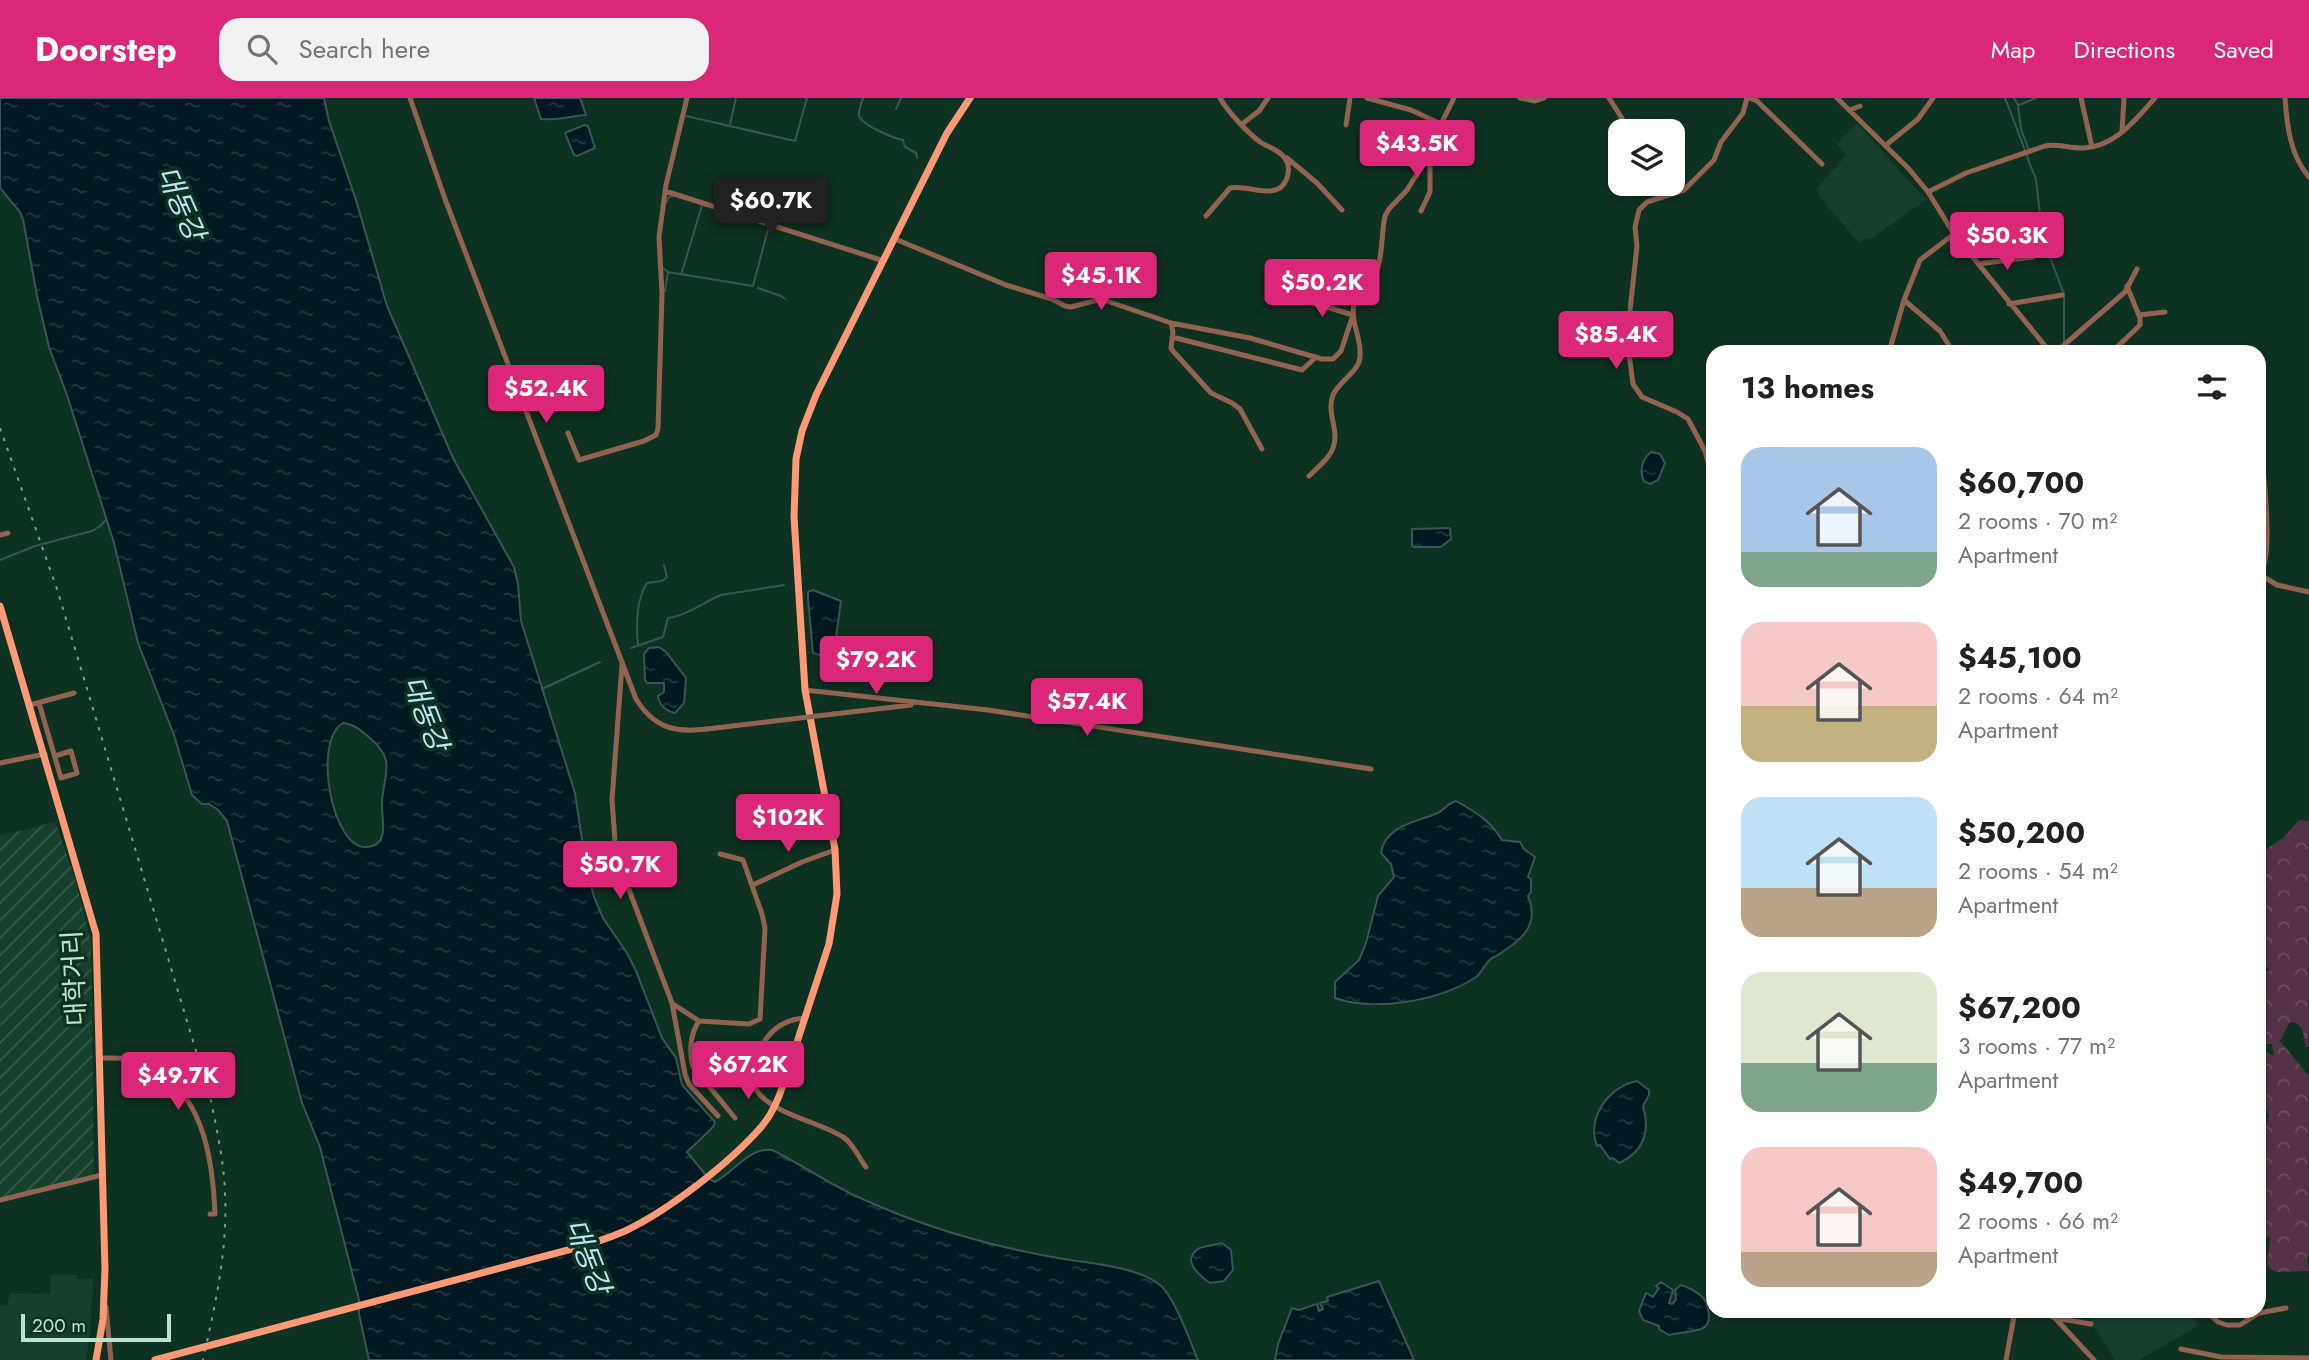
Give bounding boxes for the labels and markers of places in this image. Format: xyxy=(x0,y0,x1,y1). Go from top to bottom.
pin: $43.5K xyxy=(1360,120,1474,180)
pin: $60.7K xyxy=(714,178,828,237)
pin: $50.3K xyxy=(1950,212,2064,272)
pin: $45.1K xyxy=(1044,252,1158,312)
pin: $50.2K xyxy=(1265,260,1379,319)
pin: $85.4K xyxy=(1559,312,1673,371)
pin: $52.4K xyxy=(489,366,603,425)
pin: $79.2K xyxy=(819,636,933,696)
pin: $57.4K xyxy=(1030,678,1144,738)
pin: $102K xyxy=(739,794,837,854)
pin: $50.7K xyxy=(563,842,677,901)
pin: $67.2K xyxy=(691,1042,805,1101)
pin: $49.7K xyxy=(121,1052,235,1112)

